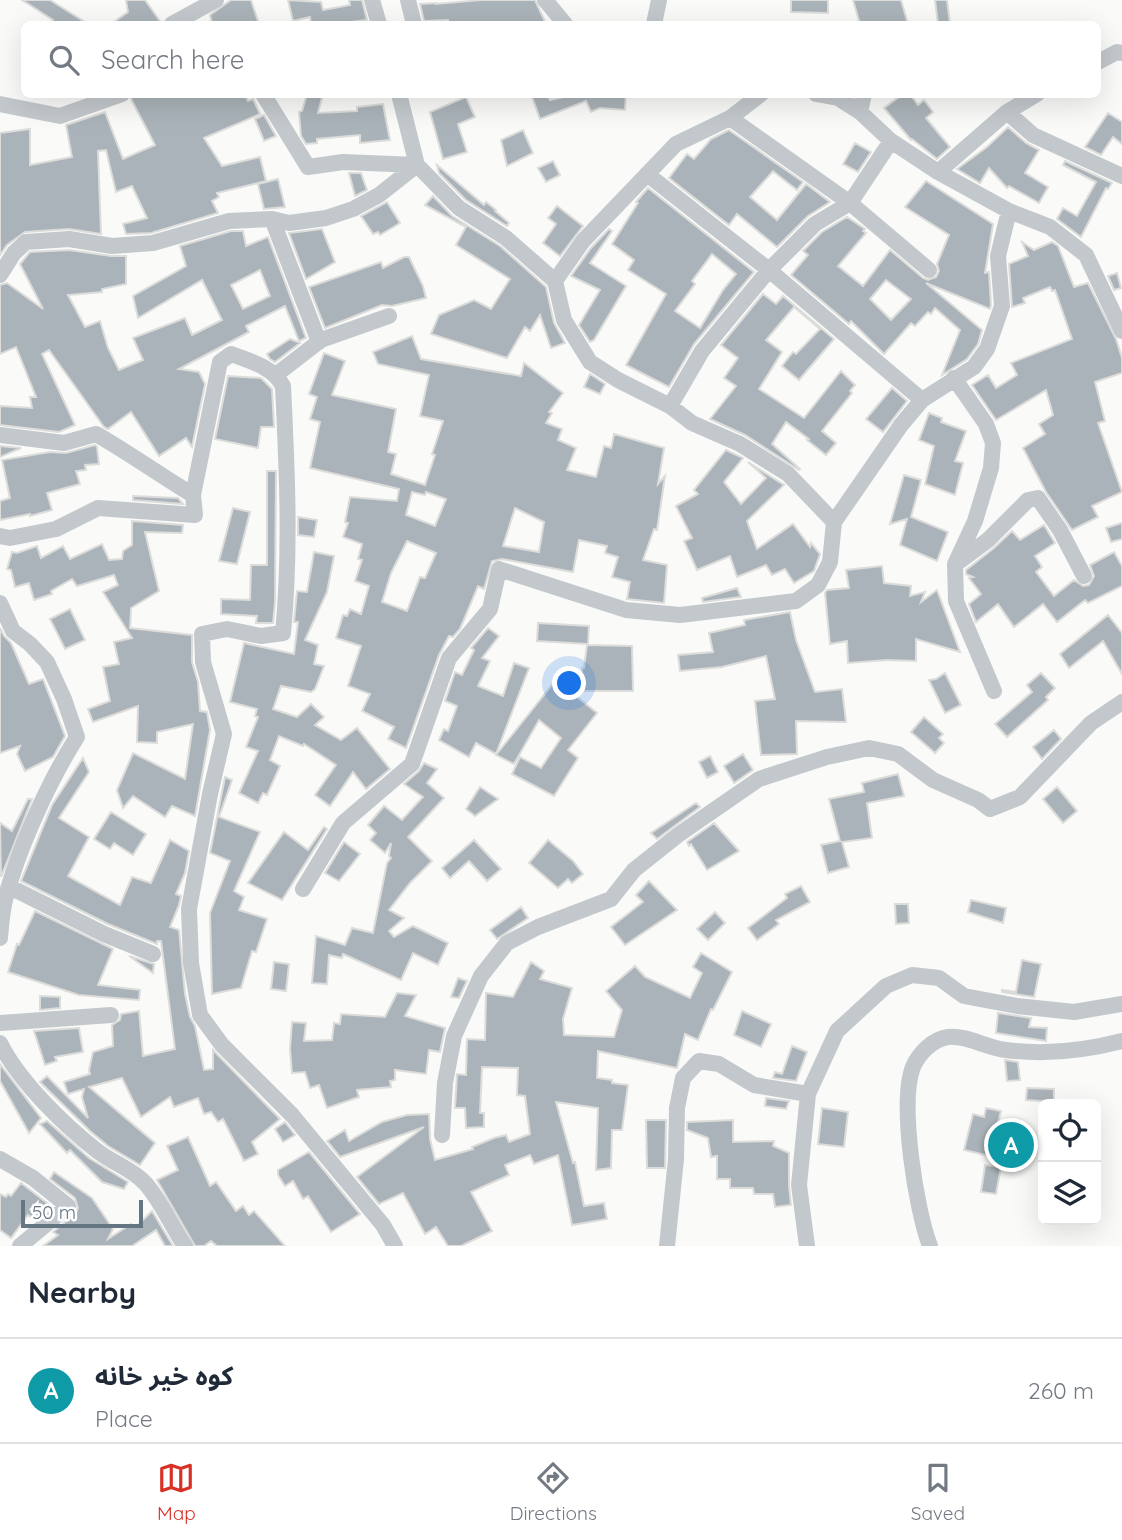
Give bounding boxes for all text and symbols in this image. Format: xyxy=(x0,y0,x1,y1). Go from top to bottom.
search box xyxy=(21,21,1101,98)
icon: search xyxy=(45,41,83,79)
text: Search here xyxy=(101,43,245,76)
your location xyxy=(552,666,586,700)
map controls xyxy=(1038,1099,1101,1225)
button: locate xyxy=(1038,1099,1101,1162)
pin: A xyxy=(988,1119,1034,1171)
button: layers xyxy=(1038,1162,1101,1225)
scale bar xyxy=(21,1197,144,1229)
text: 50 m xyxy=(32,1200,76,1224)
text: Nearby xyxy=(28,1273,136,1311)
text: کوه خير خانه xyxy=(95,1359,233,1392)
text: A xyxy=(44,1376,58,1405)
text: 260 m xyxy=(1028,1376,1094,1405)
text: Place xyxy=(95,1404,153,1433)
tab: Map xyxy=(157,1459,196,1525)
tab: Directions xyxy=(510,1459,597,1525)
tab: Saved xyxy=(911,1459,965,1525)

